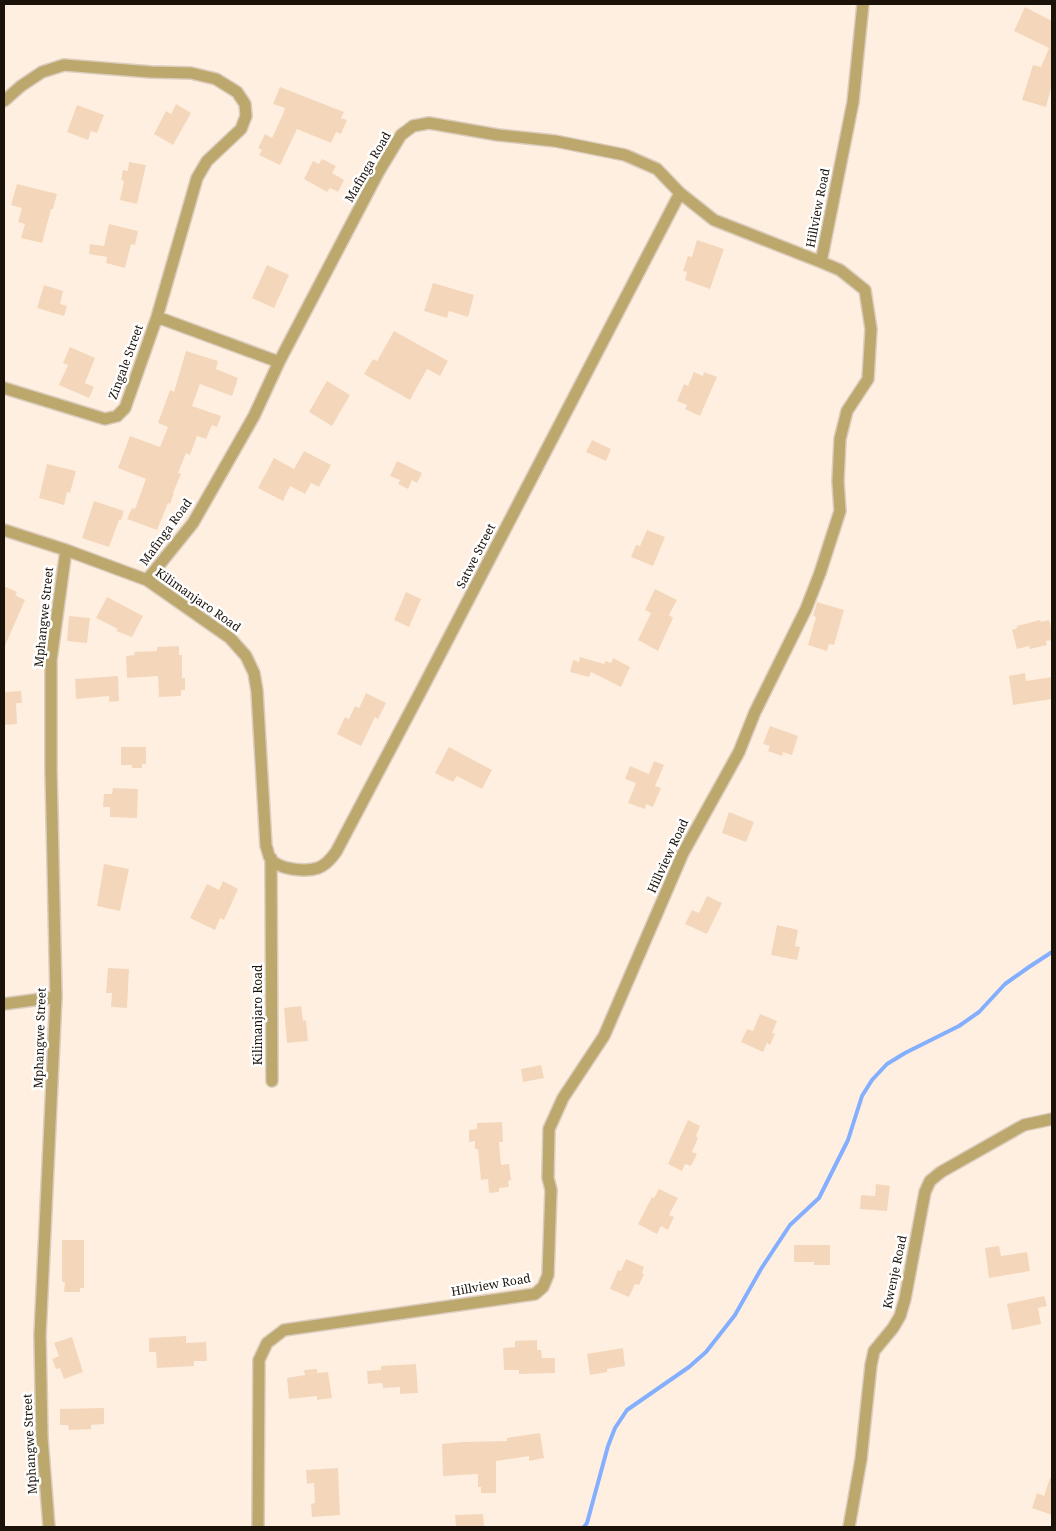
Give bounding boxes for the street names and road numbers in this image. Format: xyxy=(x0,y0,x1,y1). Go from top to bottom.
street label: Mafinga Road xyxy=(340,128,395,205)
street label: Hillview Road xyxy=(801,166,834,249)
street label: Zingale Street xyxy=(104,322,147,402)
street label: Mafinga Road xyxy=(136,494,196,569)
street label: Satwe Street xyxy=(452,520,499,591)
street label: Kilimanjaro Road xyxy=(152,564,245,636)
street label: Mphangwe Street xyxy=(30,566,57,668)
street label: Hillview Road xyxy=(643,815,693,896)
street label: Kilimanjaro Road xyxy=(249,964,266,1065)
street label: Mphangwe Street xyxy=(29,987,50,1089)
street label: Kwenje Road xyxy=(878,1233,911,1310)
street label: Hillview Road xyxy=(450,1269,533,1300)
street label: Mphangwe Street xyxy=(18,1393,41,1495)

